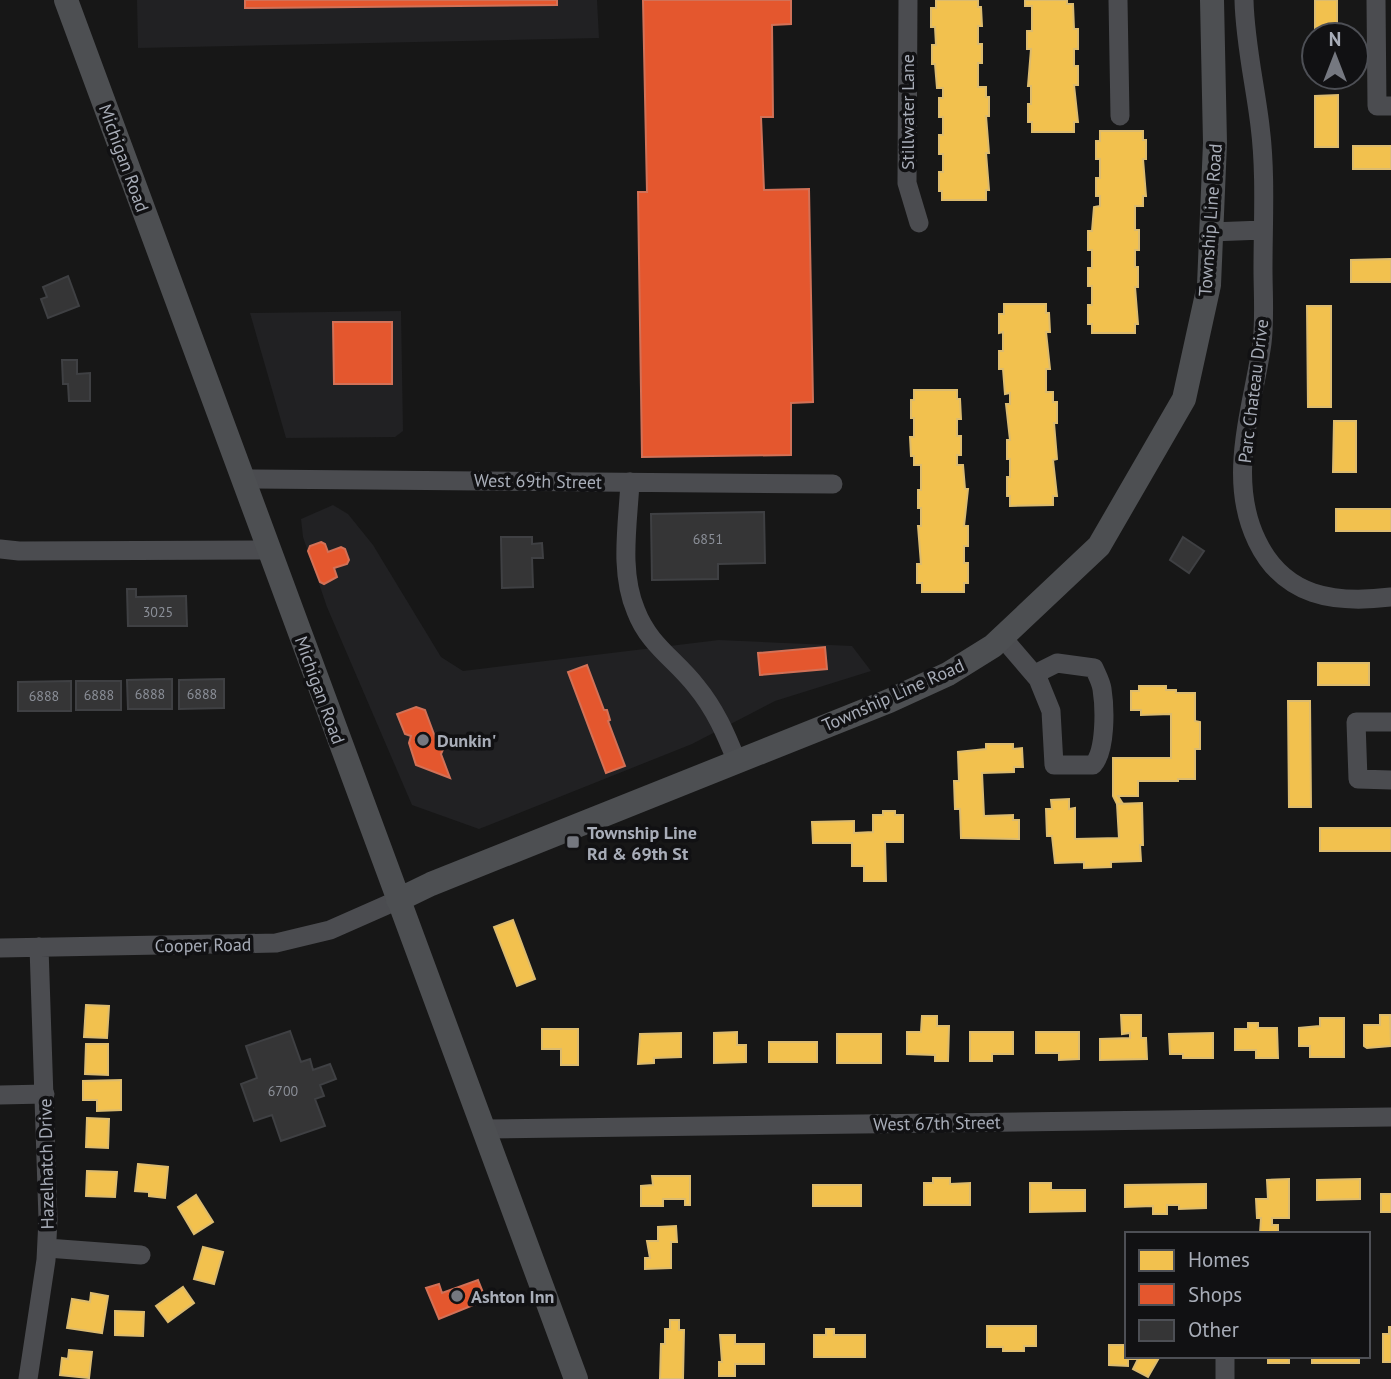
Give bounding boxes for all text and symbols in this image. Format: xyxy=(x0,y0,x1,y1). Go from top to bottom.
north arrow xyxy=(1300,21,1370,91)
text: N xyxy=(1329,27,1341,51)
street label: Stillwater Lane xyxy=(896,54,919,170)
street label: Michigan Road xyxy=(94,101,154,215)
street label: Township Line Road xyxy=(1193,143,1227,297)
street label: Parc Chateau Drive xyxy=(1233,318,1273,464)
street label: West 69th Street xyxy=(474,468,602,494)
house number: 6851 xyxy=(693,530,723,548)
house number: 3025 xyxy=(143,603,173,621)
street label: Michigan Road xyxy=(290,633,350,747)
street label: Township Line Road xyxy=(818,653,968,737)
house number: 6888 xyxy=(135,685,165,703)
house number: 6888 xyxy=(187,685,217,703)
house number: 6888 xyxy=(84,686,114,704)
house number: 6888 xyxy=(29,687,59,705)
place label: Dunkin' xyxy=(437,729,496,752)
marker: Dunkin' xyxy=(415,732,431,748)
place label: Township Line Rd & 69th St xyxy=(587,821,697,865)
marker: Township Line Rd & 69th St xyxy=(565,834,581,850)
street label: Cooper Road xyxy=(154,933,252,957)
house number: 6700 xyxy=(268,1082,299,1100)
street label: Hazelhatch Drive xyxy=(33,1098,59,1230)
street label: West 67th Street xyxy=(873,1110,1001,1136)
legend xyxy=(1125,1232,1370,1358)
text: Homes xyxy=(1188,1246,1250,1273)
text: Shops xyxy=(1188,1281,1242,1308)
place label: Ashton Inn xyxy=(471,1285,554,1308)
marker: Ashton Inn xyxy=(449,1288,465,1304)
text: Other xyxy=(1188,1316,1239,1343)

